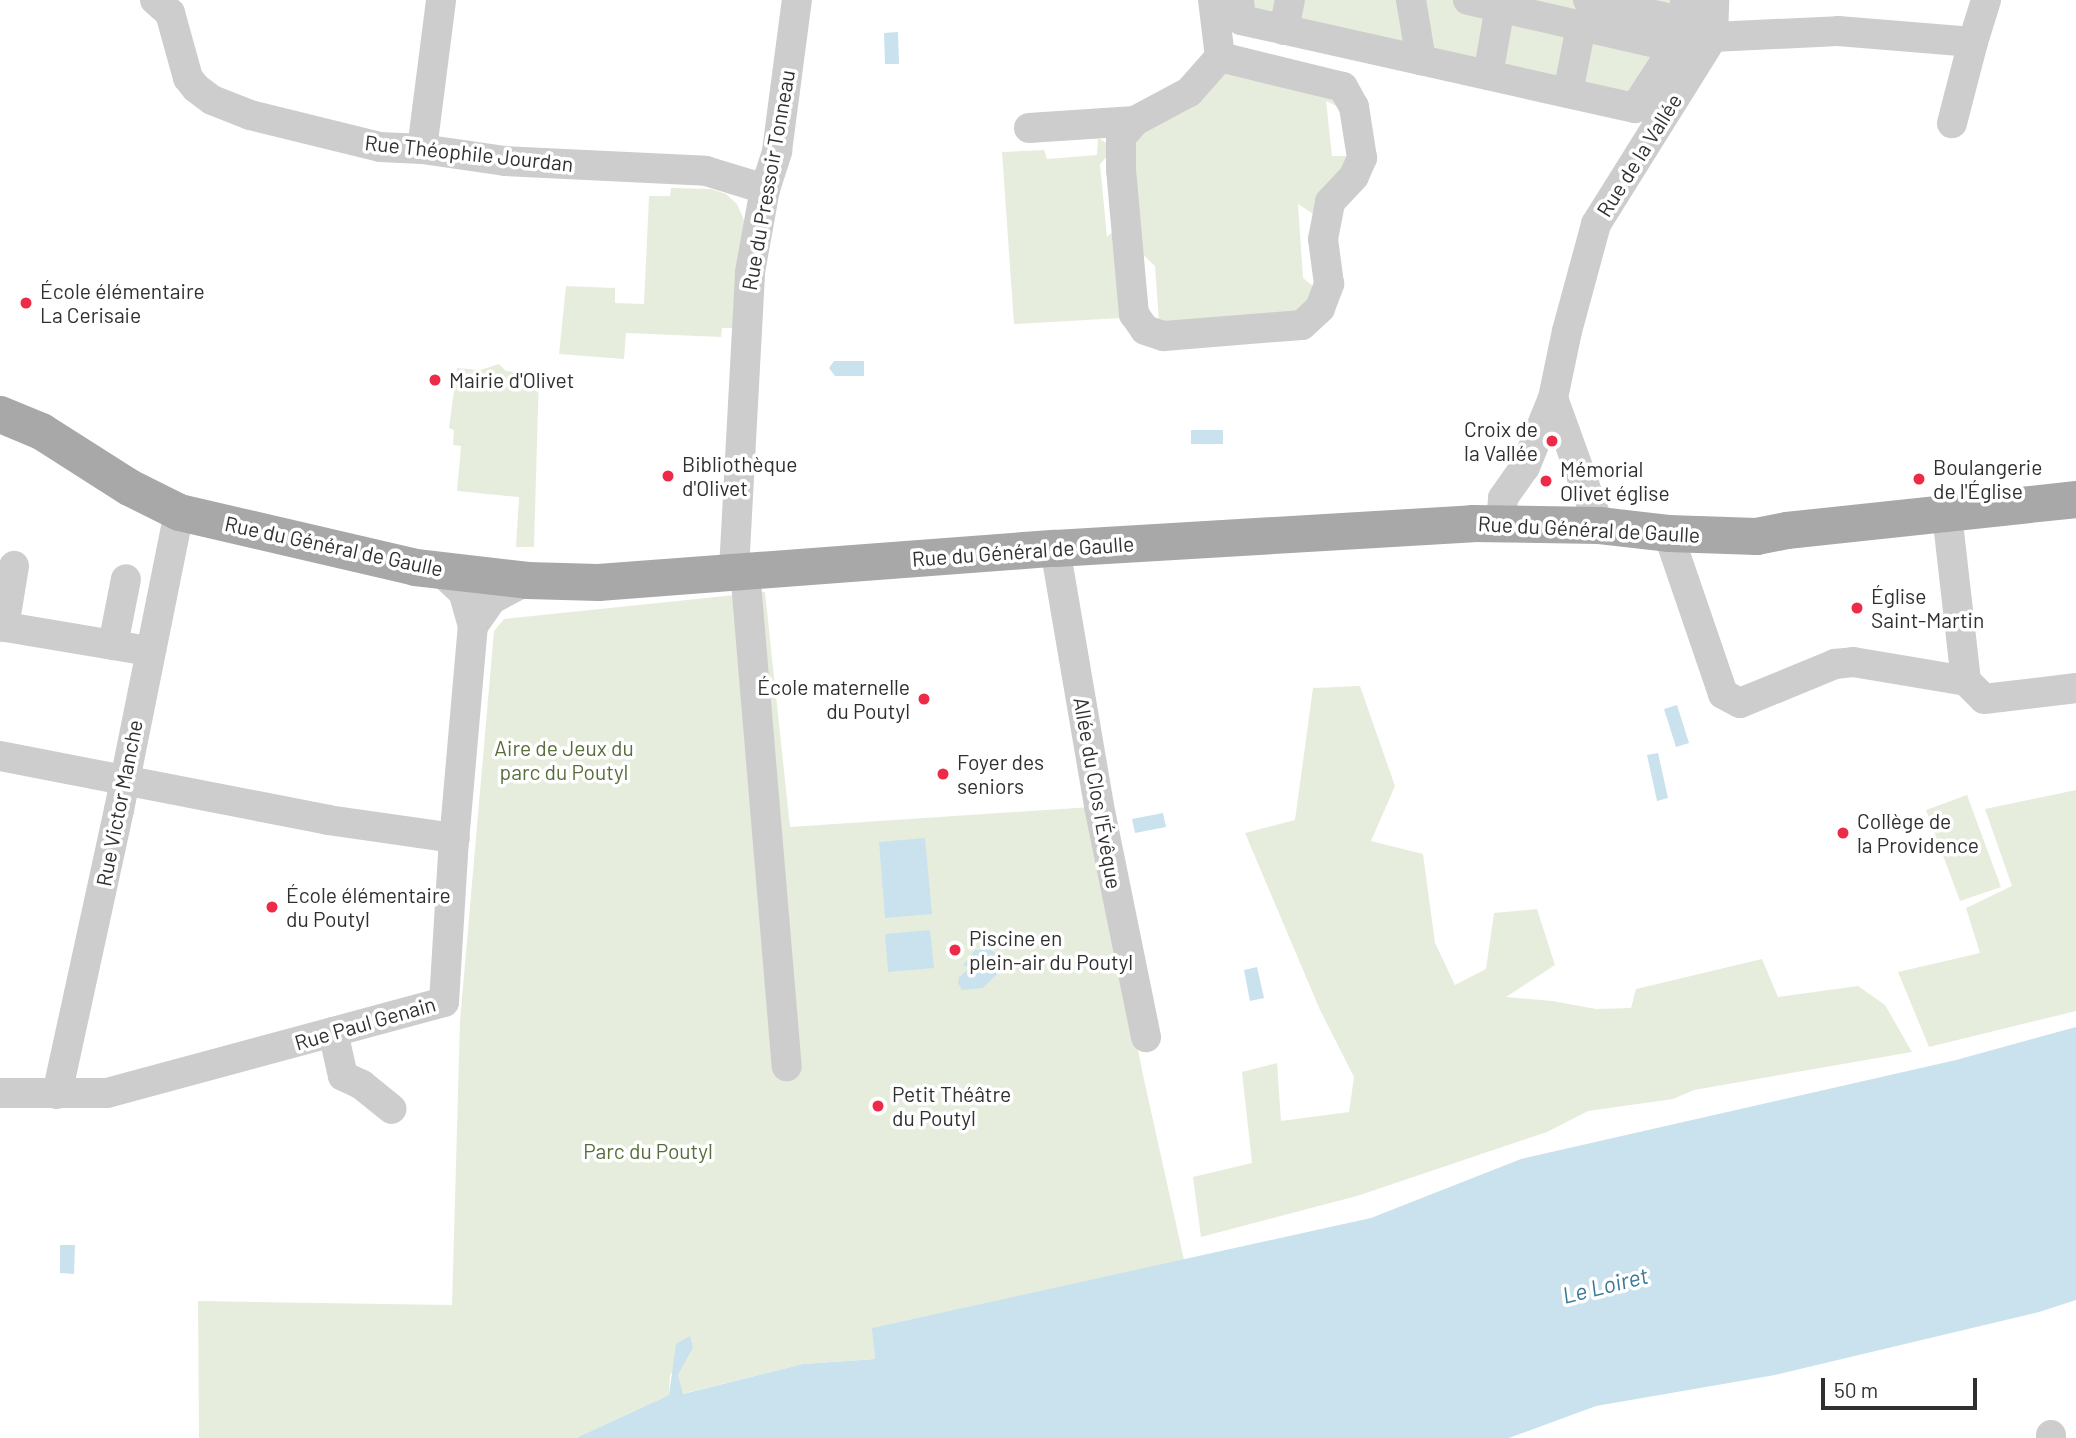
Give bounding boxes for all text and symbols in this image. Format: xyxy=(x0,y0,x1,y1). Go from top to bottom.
street label: Rue du Pressoir Tonneau xyxy=(736,68,800,292)
street label: Rue de la Vallée xyxy=(1591,89,1687,221)
street label: Rue Théophile Jourdan xyxy=(363,130,575,176)
place label: École élémentaire La Cerisaie xyxy=(40,278,205,328)
marker: École élémentaire La Cerisaie xyxy=(18,295,34,311)
place label: Mairie d'Olivet xyxy=(449,367,574,393)
marker: Mairie d'Olivet xyxy=(427,372,443,388)
place label: Croix de la Vallée xyxy=(1464,416,1538,466)
marker: Croix de la Vallée xyxy=(1544,433,1560,449)
place label: Bibliothèque d'Olivet xyxy=(682,451,798,501)
place label: Boulangerie de l'Église xyxy=(1933,454,2042,504)
place label: Mémorial Olivet église xyxy=(1560,456,1670,506)
marker: Bibliothèque d'Olivet xyxy=(660,468,676,484)
marker: Boulangerie de l'Église xyxy=(1911,471,1927,487)
marker: Mémorial Olivet église xyxy=(1538,473,1554,489)
street label: Rue du Général de Gaulle xyxy=(223,511,445,581)
street label: Rue du Général de Gaulle xyxy=(1477,511,1701,547)
street label: Rue du Général de Gaulle xyxy=(911,531,1135,571)
place label: Église Saint-Martin xyxy=(1871,583,1984,633)
marker: Église Saint-Martin xyxy=(1849,600,1865,616)
place label: École maternelle du Poutyl xyxy=(757,674,910,724)
marker: École maternelle du Poutyl xyxy=(916,691,932,707)
street label: Allée du Clos l'Évêque xyxy=(1069,695,1127,891)
street label: Rue Victor Manche xyxy=(91,718,147,888)
park label: Aire de Jeux du parc du Poutyl xyxy=(494,735,634,785)
place label: Foyer des seniors xyxy=(957,749,1044,799)
marker: Foyer des seniors xyxy=(935,766,951,782)
place label: Collège de la Providence xyxy=(1857,808,1979,858)
marker: Collège de la Providence xyxy=(1835,825,1851,841)
place label: École élémentaire du Poutyl xyxy=(286,882,451,932)
marker: École élémentaire du Poutyl xyxy=(264,899,280,915)
place label: Piscine en plein-air du Poutyl xyxy=(969,925,1133,975)
marker: Piscine en plein-air du Poutyl xyxy=(947,942,963,958)
street label: Rue Paul Genain xyxy=(292,991,438,1055)
place label: Petit Théâtre du Poutyl xyxy=(892,1081,1011,1131)
marker: Petit Théâtre du Poutyl xyxy=(870,1098,886,1114)
park label: Parc du Poutyl xyxy=(583,1138,713,1164)
water label: Le Loiret xyxy=(1559,1261,1651,1309)
scale bar xyxy=(1824,1364,1980,1408)
text: 50 m xyxy=(1834,1377,1878,1402)

